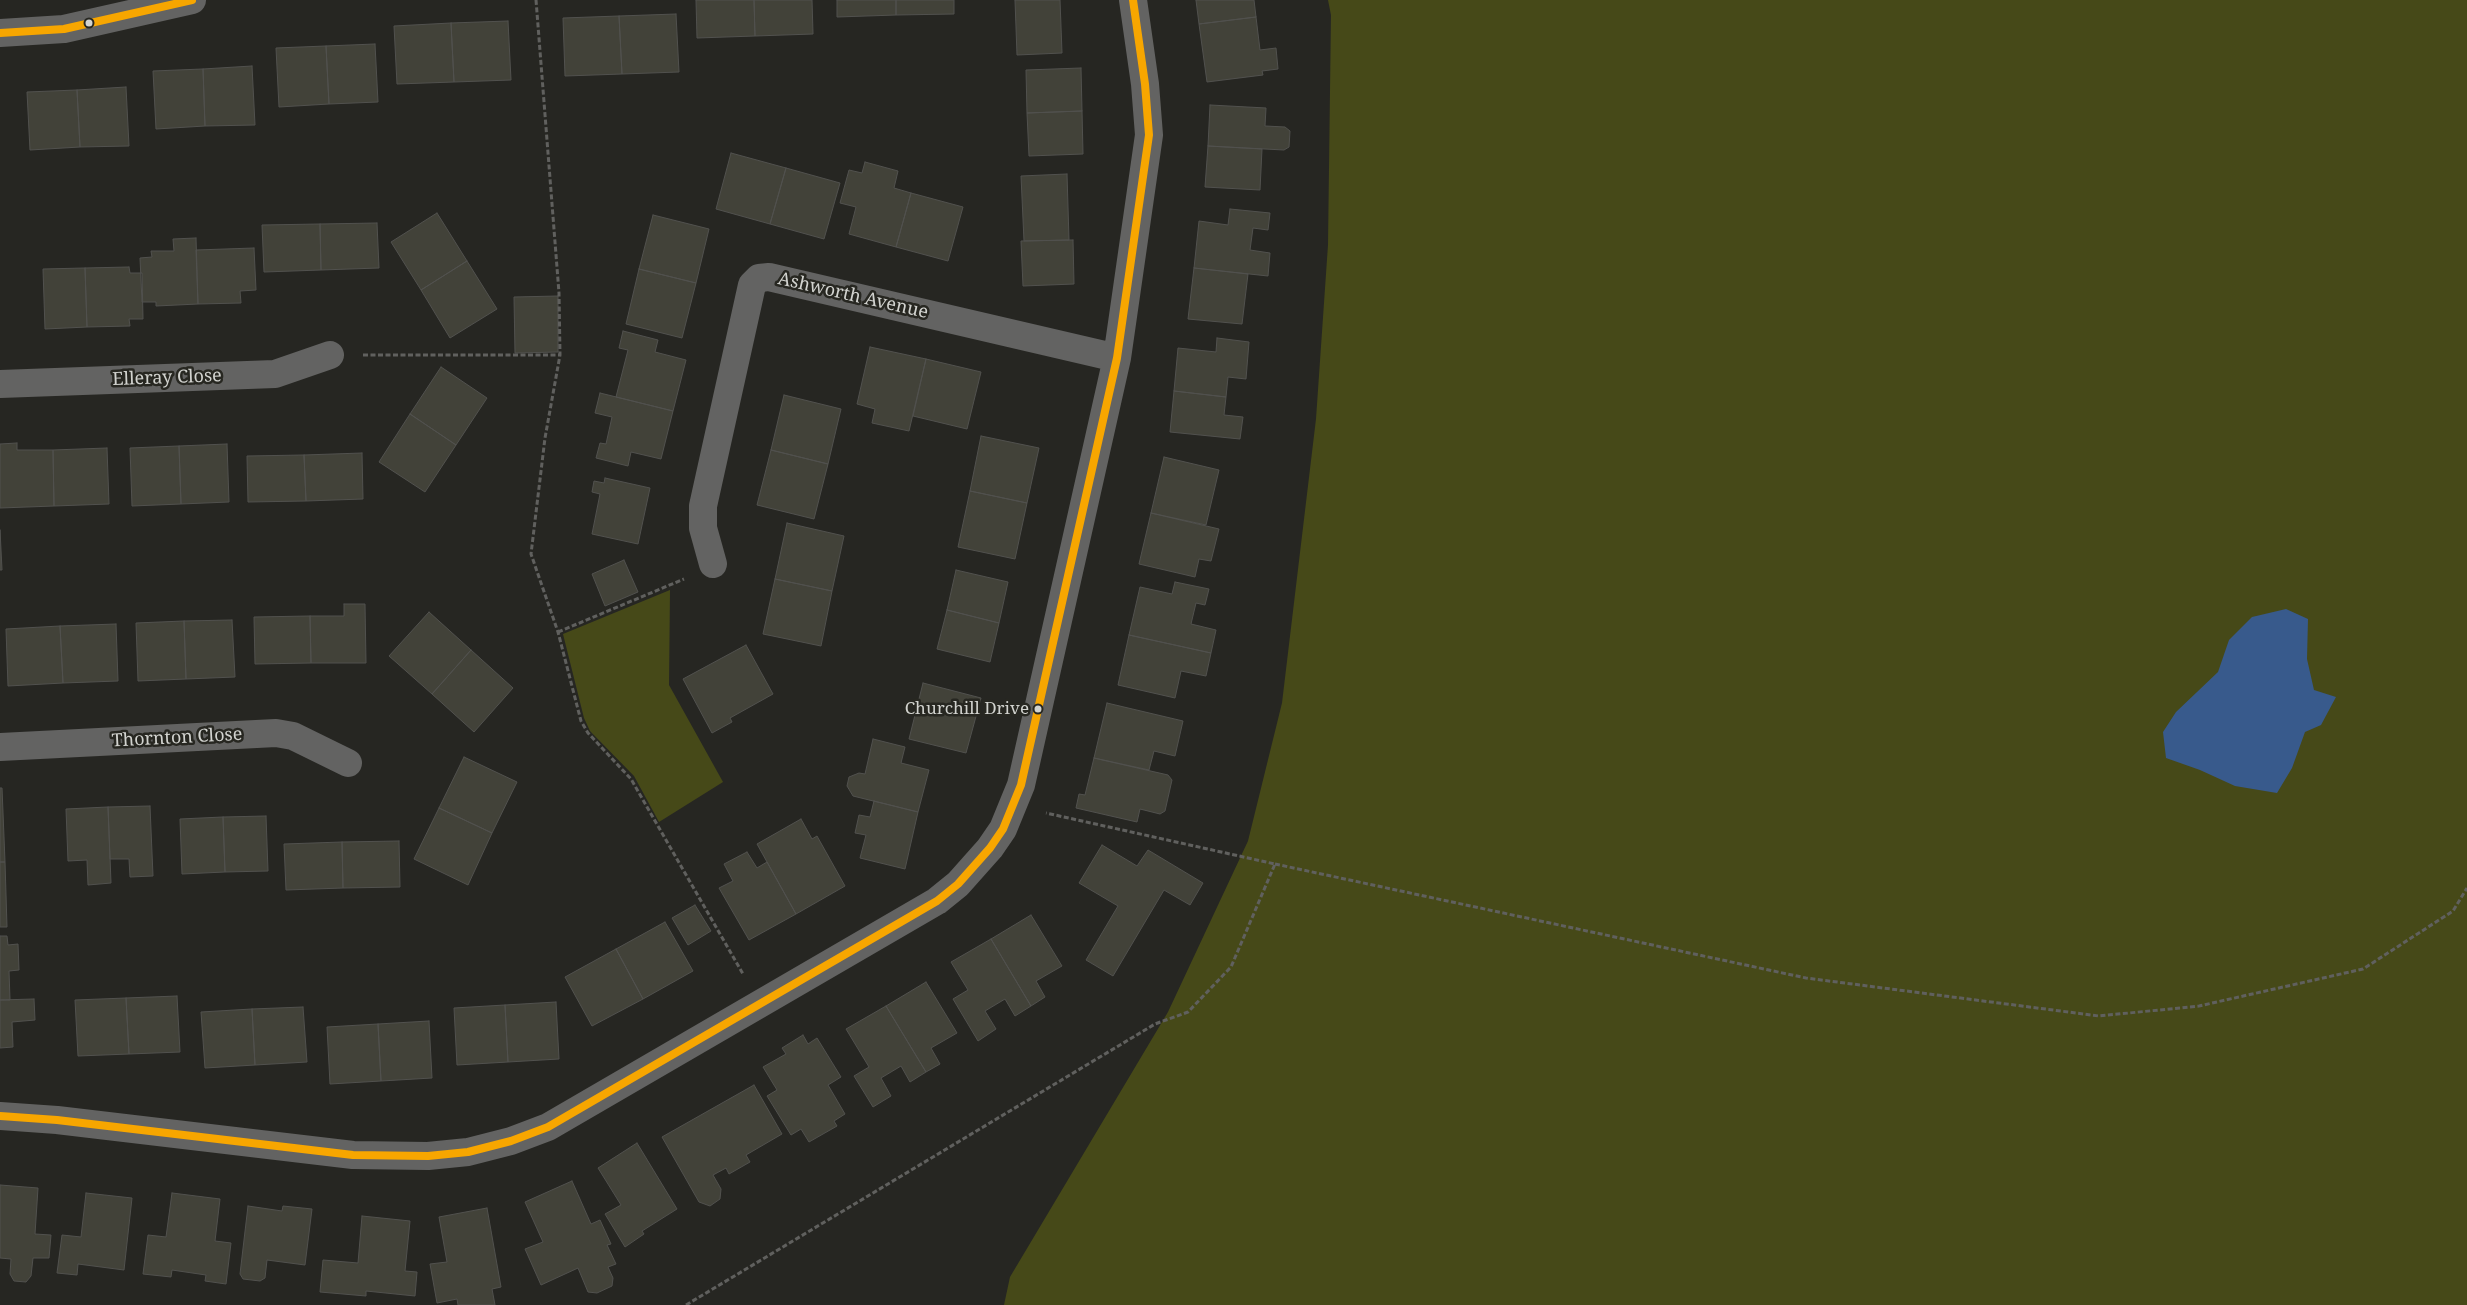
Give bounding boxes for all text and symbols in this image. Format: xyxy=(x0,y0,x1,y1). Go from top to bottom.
unlabelled marker xyxy=(84,18,94,28)
street label: Ashworth Avenue xyxy=(776,268,930,324)
street label: Elleray Close xyxy=(112,365,222,391)
place label: Churchill Drive xyxy=(905,699,1029,719)
marker: Churchill Drive xyxy=(1033,704,1043,714)
street label: Thornton Close xyxy=(111,724,243,752)

